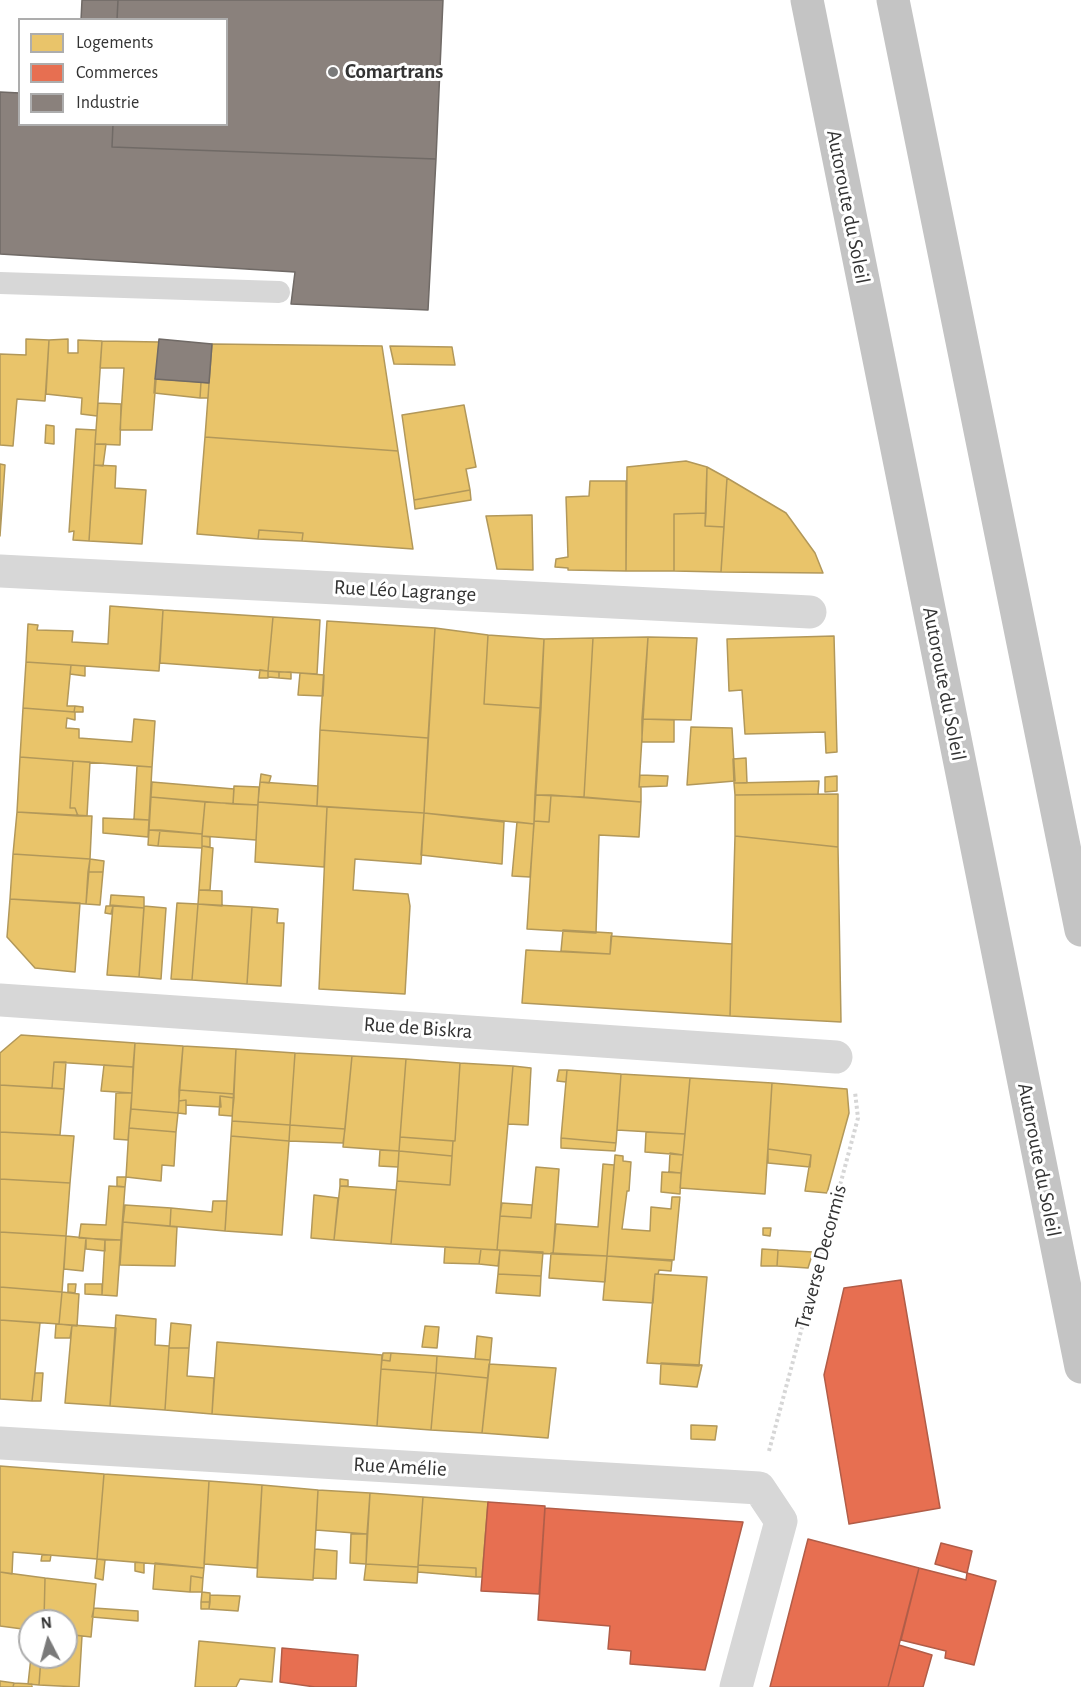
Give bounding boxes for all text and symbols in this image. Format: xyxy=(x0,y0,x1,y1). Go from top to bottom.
legend xyxy=(18,18,228,126)
text: Logements xyxy=(76,34,154,52)
place label: Comartrans xyxy=(345,59,443,85)
text: Commerces xyxy=(76,64,158,82)
marker: Comartrans xyxy=(326,65,340,79)
text: Industrie xyxy=(76,94,139,112)
street label: Autoroute du Soleil xyxy=(821,128,875,286)
street label: Rue Léo Lagrange xyxy=(333,575,477,607)
street label: Autoroute du Soleil xyxy=(917,605,971,763)
street label: Rue de Biskra xyxy=(363,1012,473,1044)
street label: Autoroute du Soleil xyxy=(1012,1081,1066,1239)
street label: Traverse Decormis xyxy=(790,1182,852,1332)
street label: Rue Amélie xyxy=(353,1452,447,1482)
north arrow xyxy=(18,1609,78,1669)
text: N xyxy=(40,1615,53,1632)

